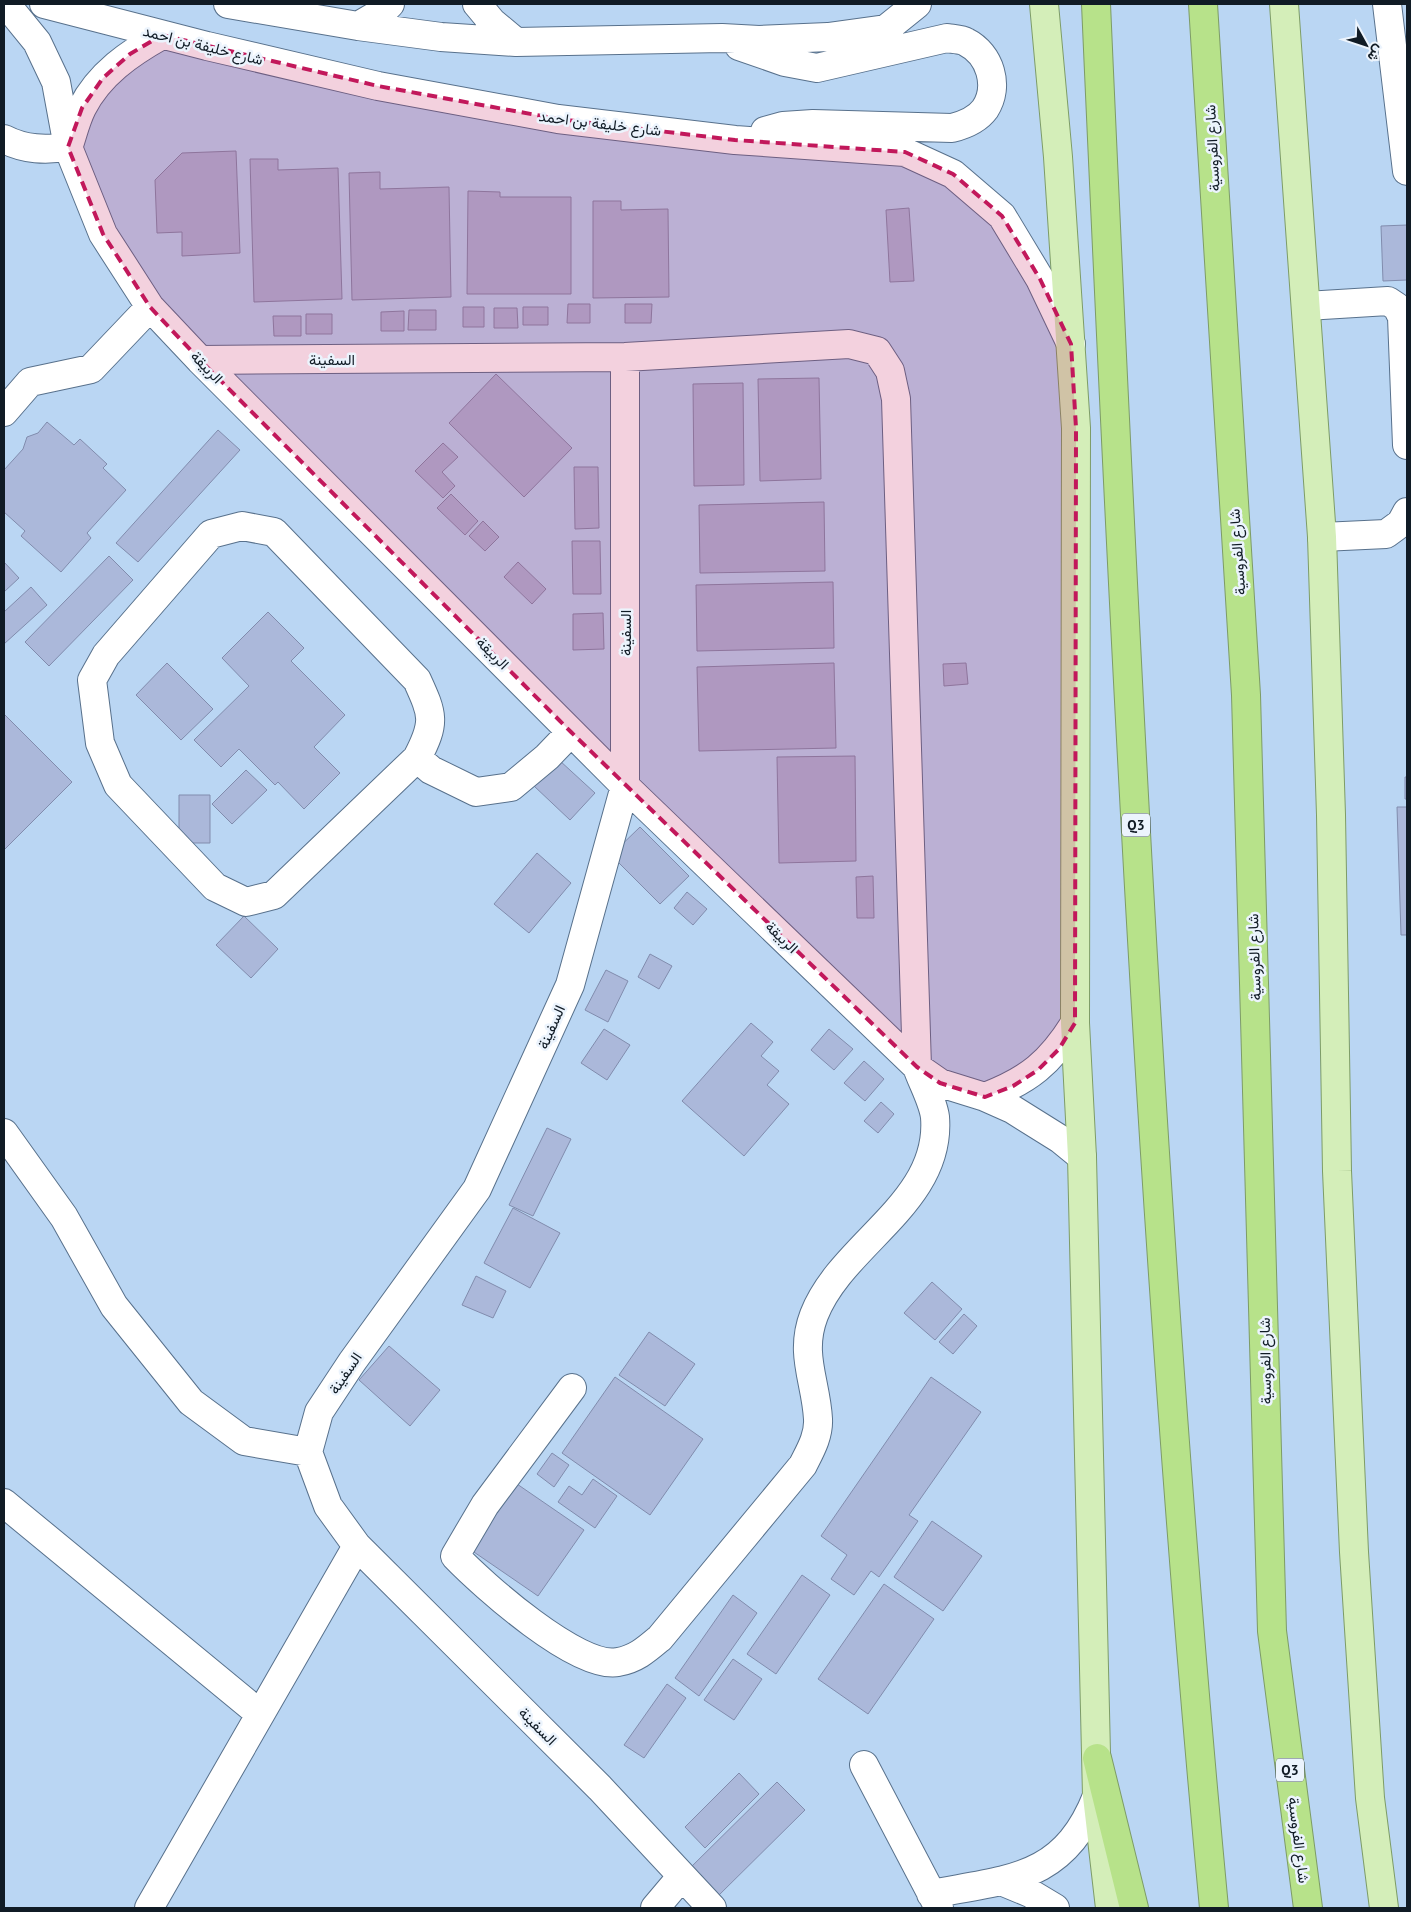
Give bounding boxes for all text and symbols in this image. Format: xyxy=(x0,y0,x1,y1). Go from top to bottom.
north arrow xyxy=(1341,20,1391,70)
street label: شارع خليفة بن احمد xyxy=(141,21,265,71)
text: ش xyxy=(1364,41,1388,66)
street label: شارع الفروسية xyxy=(1200,104,1226,192)
street label: شارع خليفة بن احمد xyxy=(538,106,662,142)
street label: الربيقة xyxy=(187,347,227,387)
street label: السفينة xyxy=(309,350,355,369)
street label: شارع الفروسية xyxy=(1224,508,1251,596)
street label: السفينة xyxy=(616,610,635,656)
street label: الربيقة xyxy=(473,633,513,673)
road number: Q3 xyxy=(1122,814,1150,836)
street label: شارع الفروسية xyxy=(1243,913,1267,1001)
street label: الربيقة xyxy=(762,917,802,957)
street label: السفينة xyxy=(533,1002,569,1052)
street label: شارع الفروسية xyxy=(1255,1317,1277,1405)
street label: السفينة xyxy=(324,1349,366,1397)
street label: السفينة xyxy=(515,1703,561,1749)
road number: Q3 xyxy=(1276,1758,1304,1782)
street label: شارع الفروسية xyxy=(1282,1796,1314,1885)

